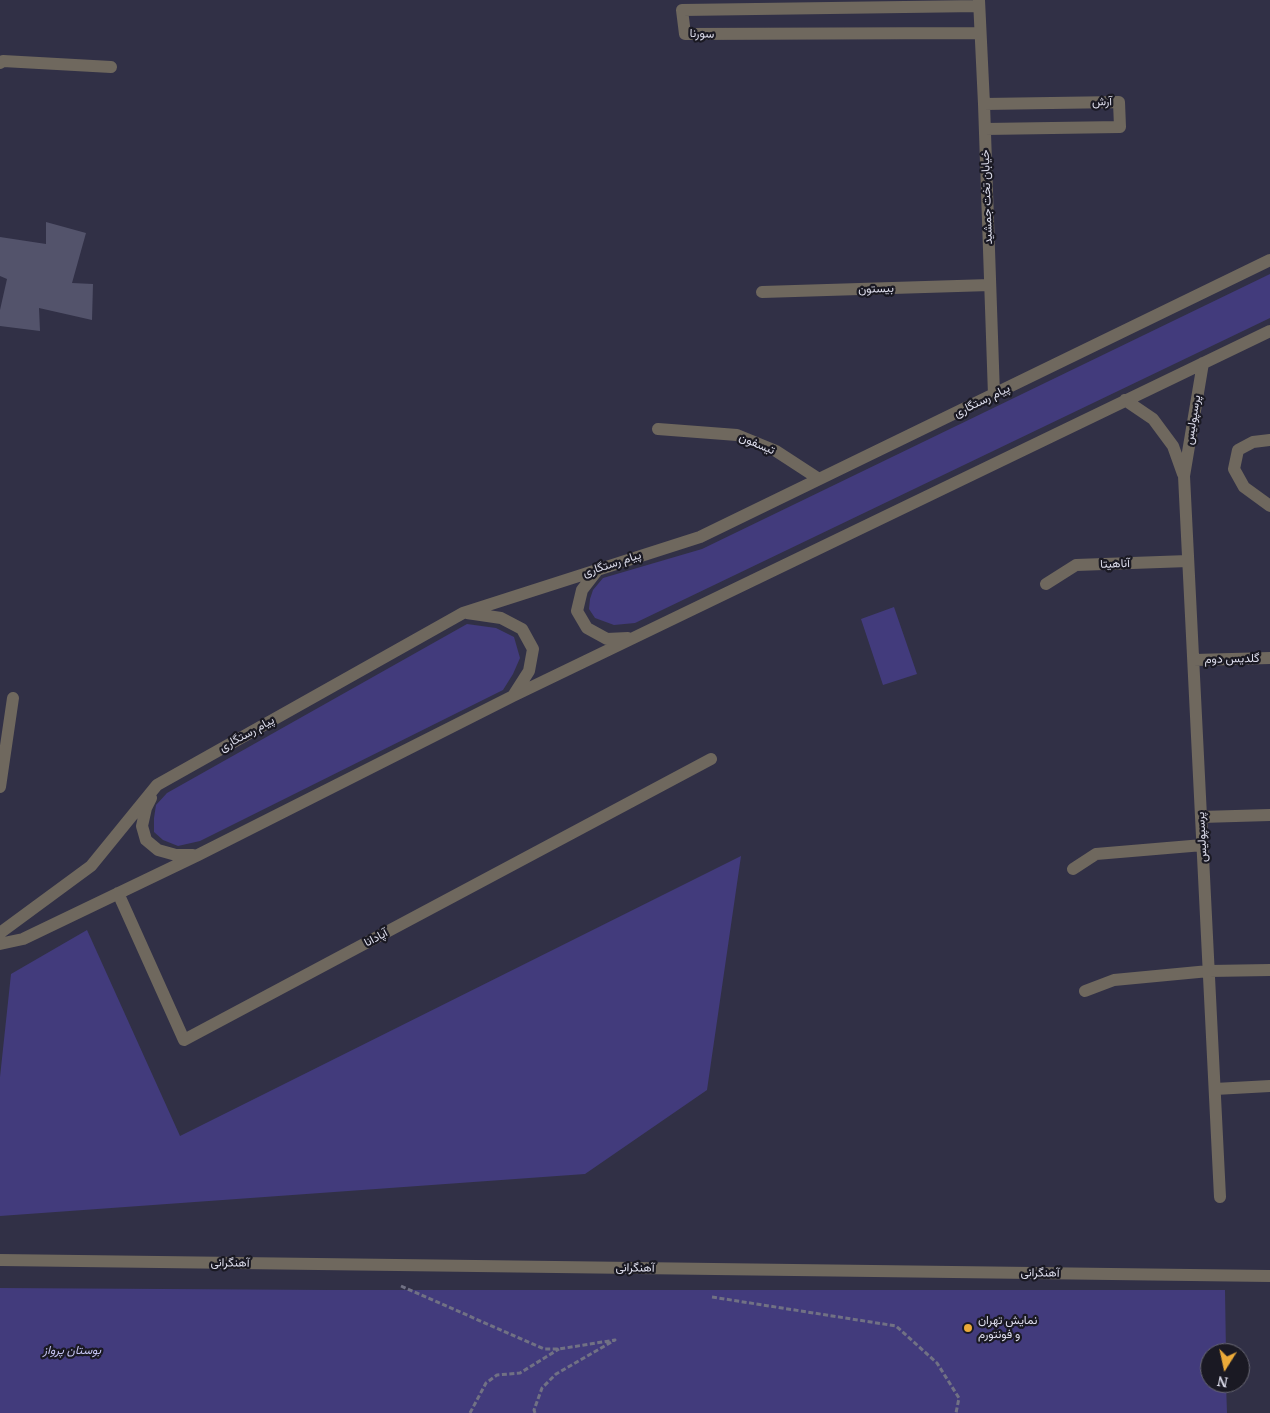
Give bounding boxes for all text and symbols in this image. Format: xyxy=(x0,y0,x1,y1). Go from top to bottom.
street label: سورنا xyxy=(689,26,715,42)
street label: آرش xyxy=(1092,95,1112,109)
street label: خیابان تخت جمشید xyxy=(978,149,996,245)
street label: بیستون xyxy=(858,281,894,297)
street label: پیام رستگاری xyxy=(952,381,1012,421)
street label: پرسپولیس xyxy=(1182,394,1204,446)
street label: تیسفون xyxy=(737,430,777,458)
street label: پیام رستگاری xyxy=(581,548,643,580)
street label: آناهیتا xyxy=(1100,556,1130,572)
street label: گلدیس دوم xyxy=(1204,651,1260,667)
street label: پیام رستگاری xyxy=(217,713,277,755)
street label: پرسپولیس xyxy=(1193,812,1211,862)
street label: آپادانا xyxy=(362,926,390,950)
street label: آهنگرانی xyxy=(210,1255,250,1271)
street label: آهنگرانی xyxy=(615,1260,655,1276)
street label: آهنگرانی xyxy=(1020,1265,1060,1281)
place label: نمایش تهران و فونتورم xyxy=(978,1314,1037,1342)
marker: نمایش تهران و فونتورم xyxy=(962,1322,974,1334)
north arrow xyxy=(1200,1343,1250,1393)
park label: بوستان پرواز xyxy=(43,1344,101,1358)
text: N xyxy=(1216,1372,1229,1393)

